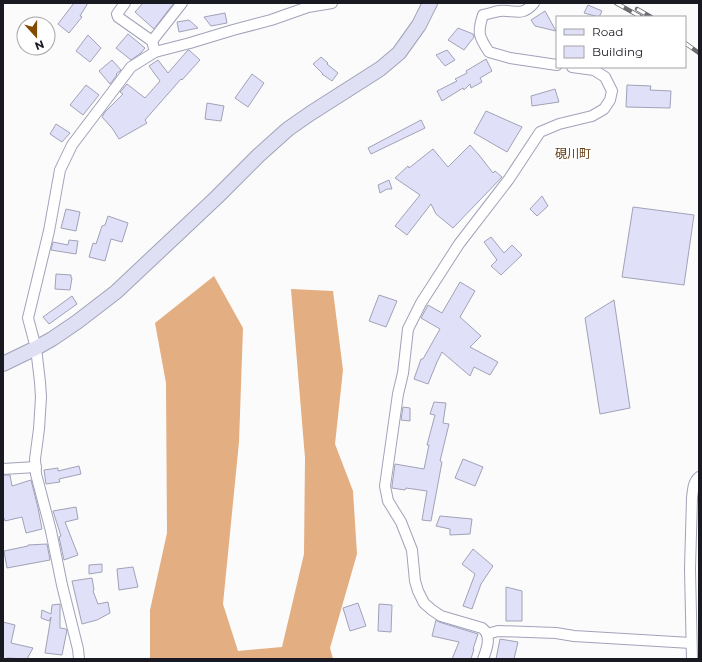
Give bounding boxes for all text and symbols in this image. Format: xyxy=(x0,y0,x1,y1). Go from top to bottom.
north arrow xyxy=(16,16,56,56)
legend xyxy=(556,16,686,68)
text: Road xyxy=(592,24,623,39)
text: N xyxy=(33,37,46,53)
text: Building xyxy=(592,44,643,59)
district label: 硯川町 xyxy=(555,146,591,161)

